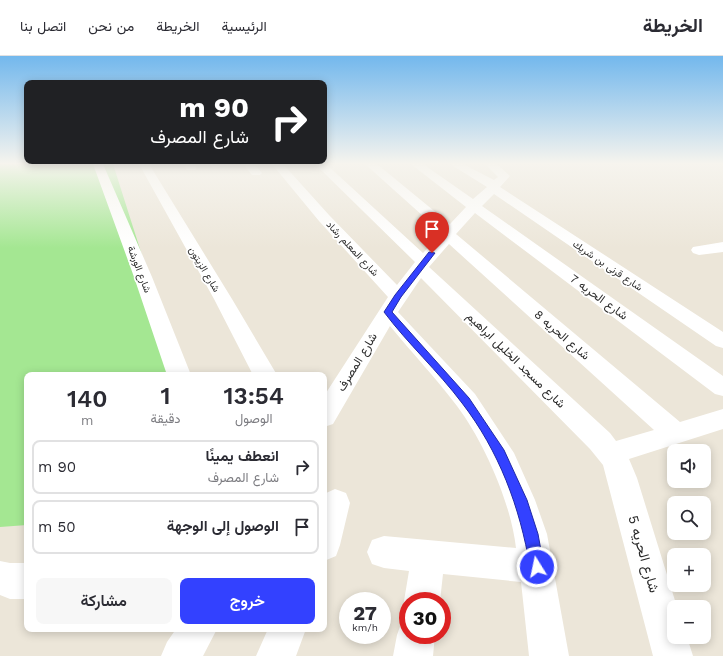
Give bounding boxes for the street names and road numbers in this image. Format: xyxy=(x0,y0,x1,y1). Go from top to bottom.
street label: شارع المعلم رشاد xyxy=(324,219,381,279)
street label: شارع قرنى بن شريك xyxy=(570,238,645,294)
street label: شارع الورشة xyxy=(125,244,153,294)
street label: شارع الزيتون xyxy=(186,245,222,294)
street label: شارع الحريه 7 xyxy=(566,271,631,324)
street label: شارع الحريه 8 xyxy=(530,307,593,364)
street label: شارع مسجد الخليل ابراهيم xyxy=(462,309,568,412)
street label: شارع المصرف xyxy=(334,330,382,395)
street label: شارع الحريه 5 xyxy=(622,513,663,595)

